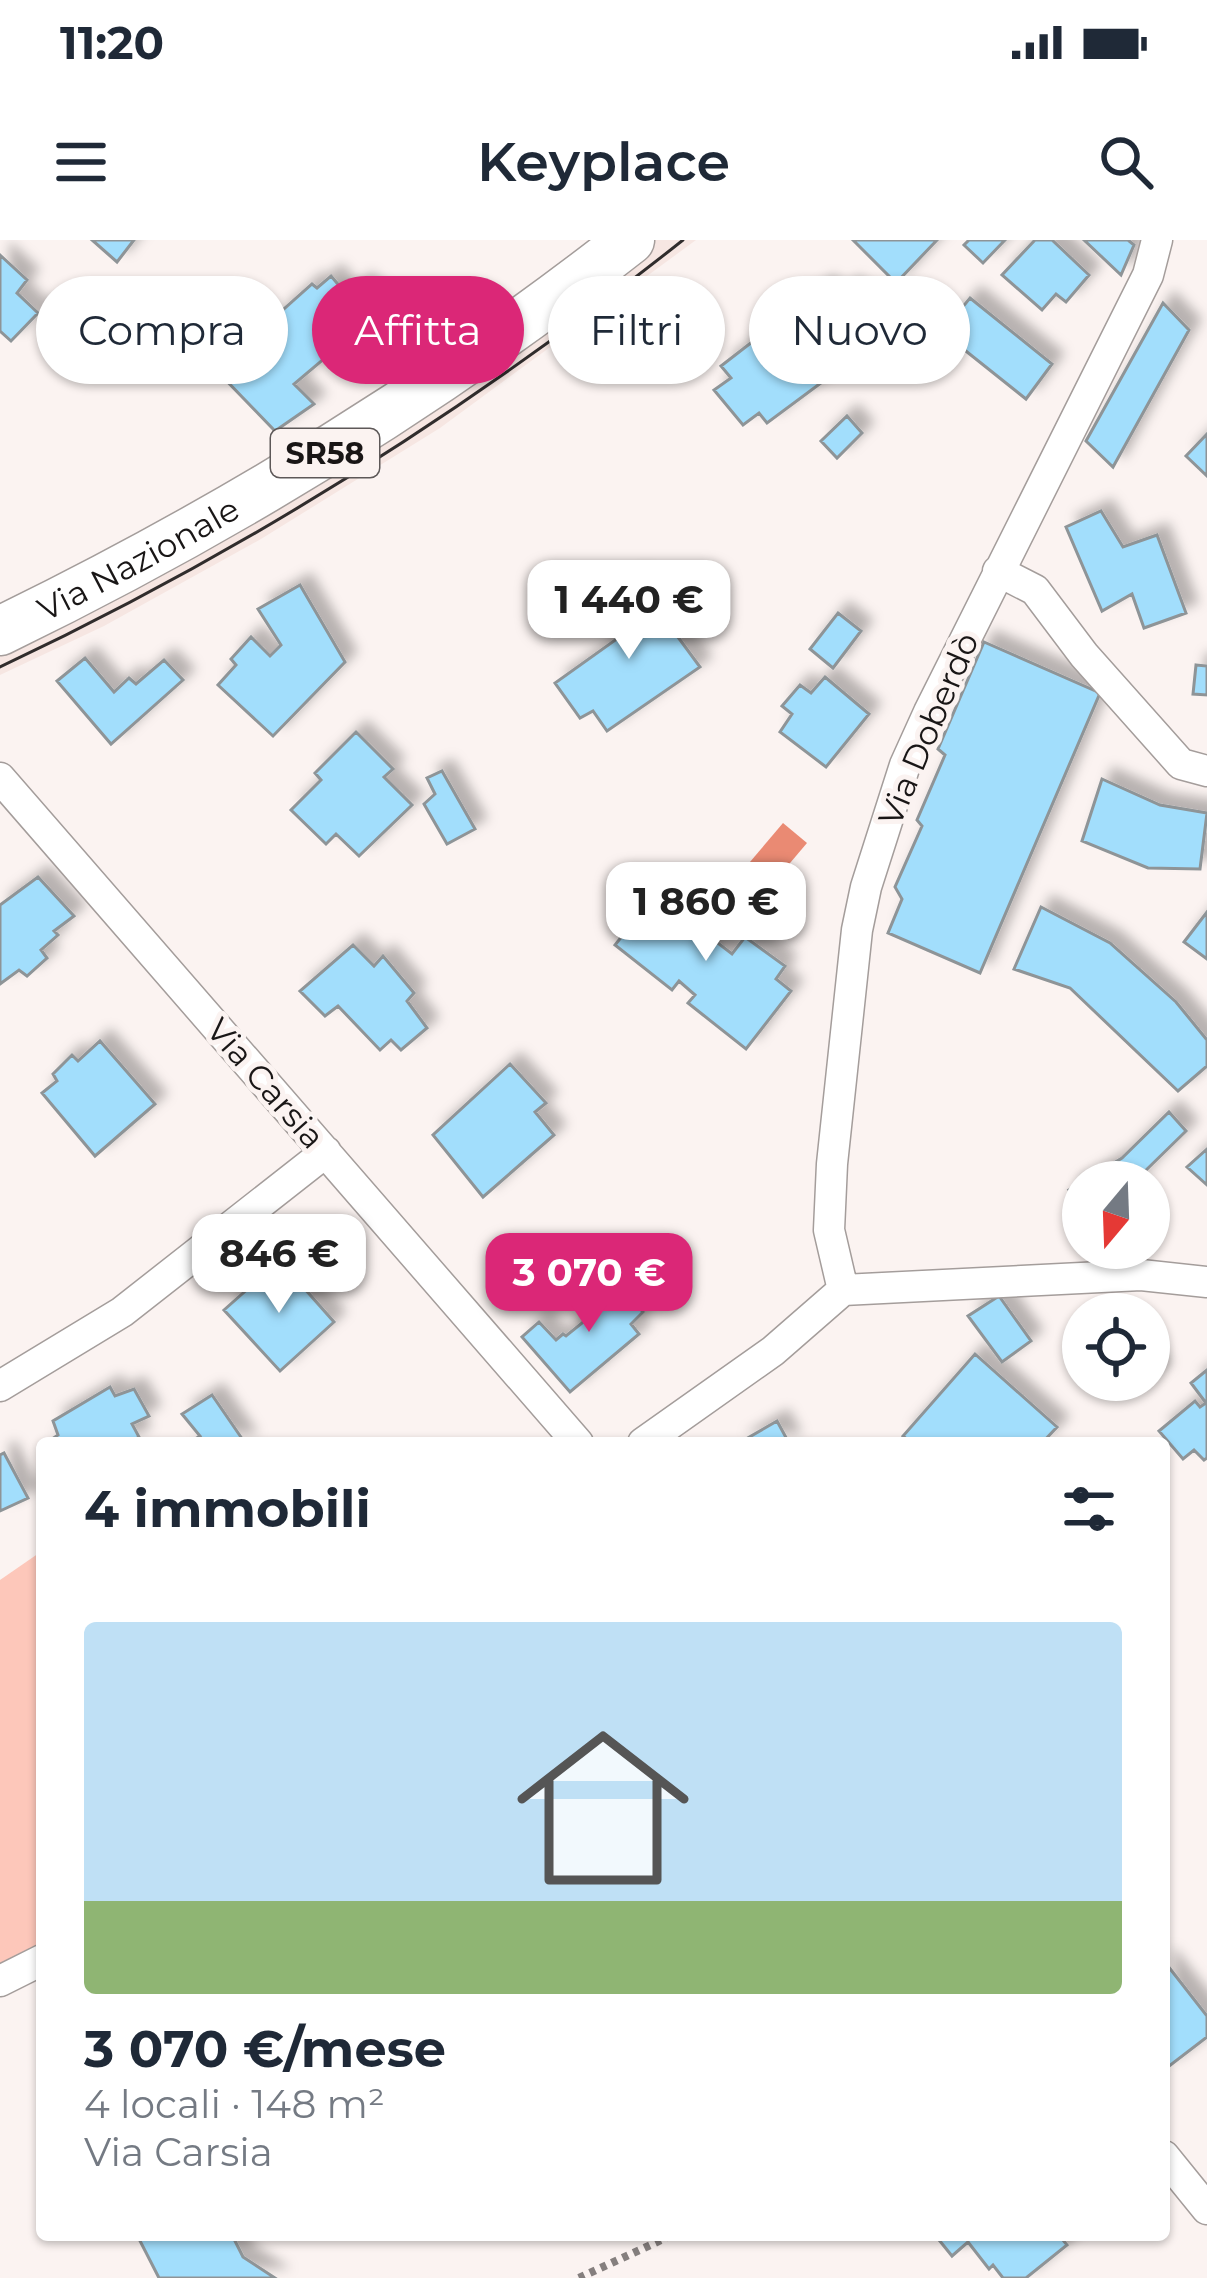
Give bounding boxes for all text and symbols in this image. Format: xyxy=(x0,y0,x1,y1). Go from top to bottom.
text: 11:20 xyxy=(60,15,164,70)
icon: menu xyxy=(48,129,114,195)
text: Keyplace xyxy=(477,129,730,195)
icon: search xyxy=(1093,129,1159,195)
chip: Compra xyxy=(36,276,288,384)
chip: Affitta xyxy=(312,276,524,384)
chip: Filtri xyxy=(548,276,725,384)
chip: Nuovo xyxy=(749,276,970,384)
road number: SR58 xyxy=(271,429,379,477)
street label: Via Nazionale xyxy=(31,488,246,629)
pin: 1 440 € xyxy=(518,560,740,662)
text: 1 440 € xyxy=(554,575,704,623)
street label: Via Doberdò xyxy=(869,627,987,831)
pin: 1 860 € xyxy=(595,862,817,964)
text: 1 860 € xyxy=(633,877,779,925)
street label: Via Carsia xyxy=(199,1010,333,1156)
north arrow xyxy=(1062,1161,1170,1269)
map controls xyxy=(1062,1161,1170,1401)
pin: 846 € xyxy=(195,1214,363,1316)
text: 846 € xyxy=(219,1229,339,1277)
pin: 3 070 € xyxy=(478,1233,700,1335)
text: 3 070 € xyxy=(512,1248,666,1296)
button: locate xyxy=(1062,1293,1170,1401)
icon: filters xyxy=(1056,1476,1122,1542)
text: 4 immobili xyxy=(84,1478,371,1540)
icon: home xyxy=(495,1700,711,1916)
text: 3 070 €/mese xyxy=(84,2018,446,2080)
text: 4 locali · 148 m² xyxy=(84,2080,385,2128)
text: Via Carsia xyxy=(84,2128,273,2176)

